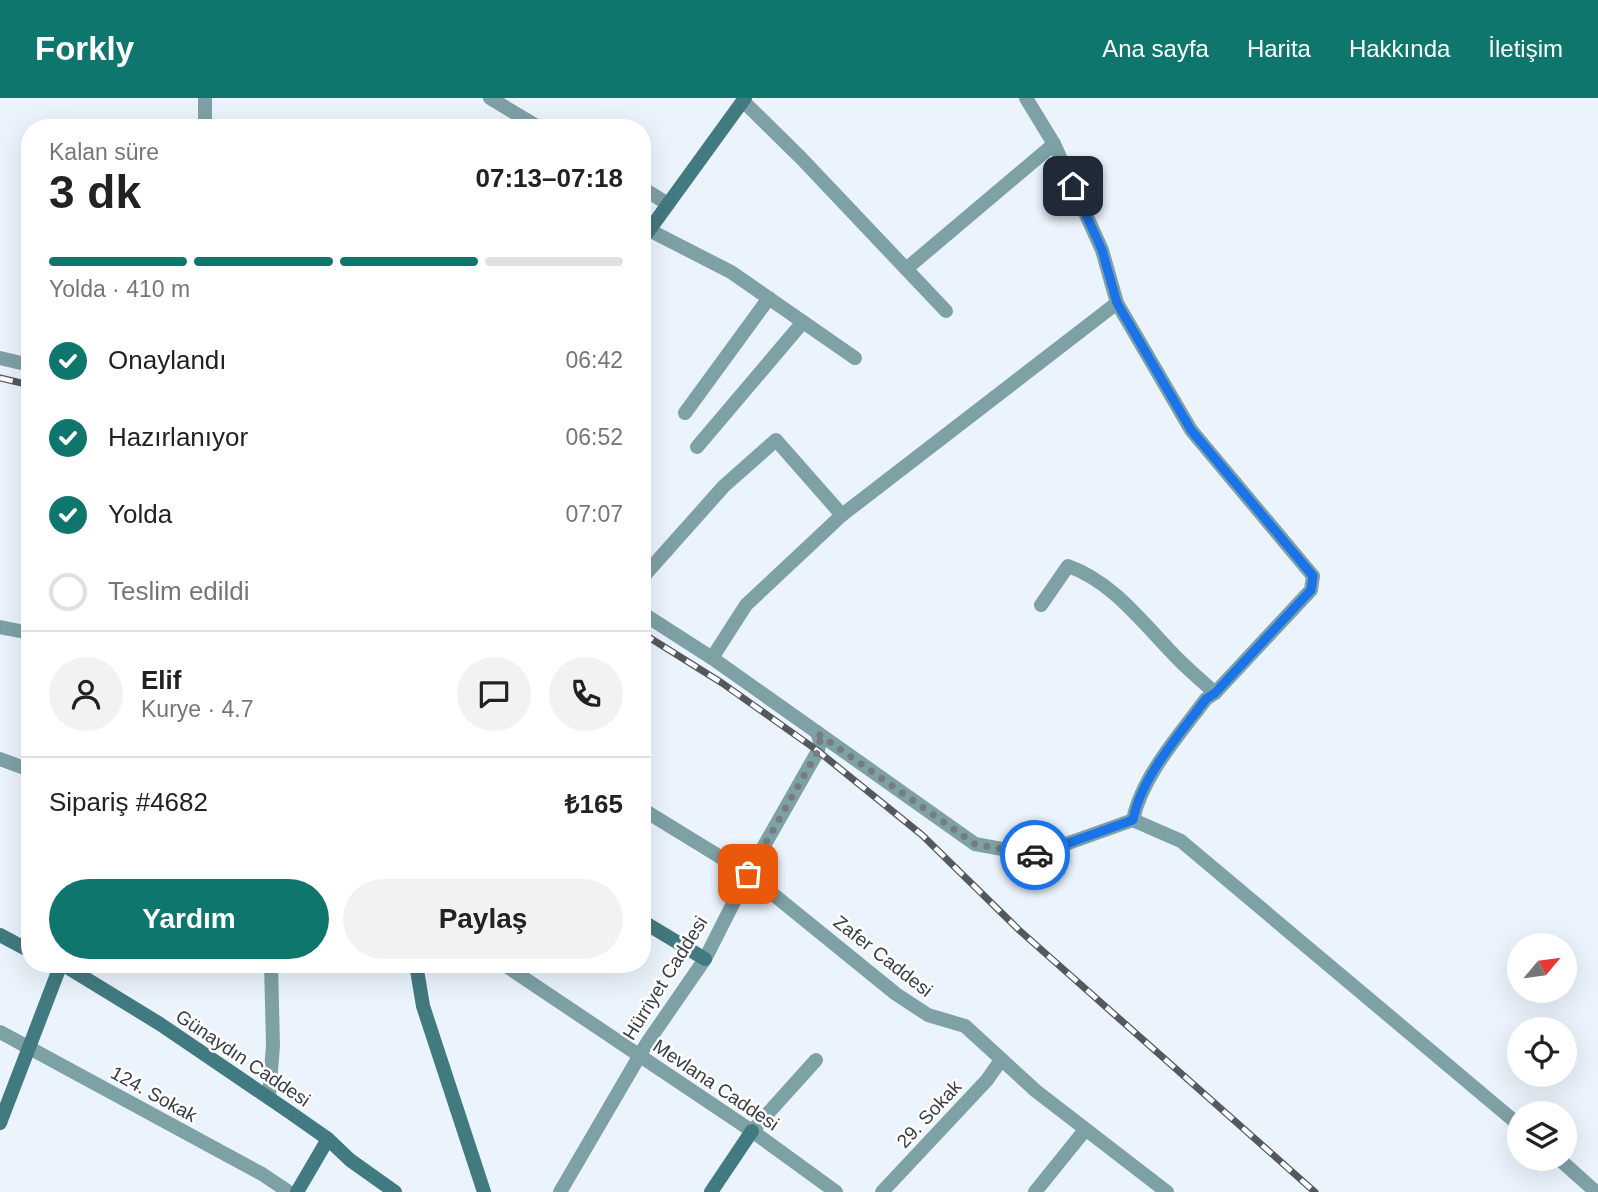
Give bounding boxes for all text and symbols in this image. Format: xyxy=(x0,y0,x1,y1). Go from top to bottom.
text: Forkly xyxy=(35,30,134,67)
text: Ana sayfa xyxy=(1102,35,1209,62)
text: Harita xyxy=(1247,35,1311,62)
text: Hakkında xyxy=(1349,35,1450,62)
text: İletişim xyxy=(1488,35,1563,62)
text: Kalan süre xyxy=(49,139,159,165)
pin xyxy=(1043,156,1103,216)
text: 07:13–07:18 xyxy=(476,163,623,193)
text: 3 dk xyxy=(49,166,141,218)
icon: home xyxy=(1054,167,1092,205)
text: Yolda · 410 m xyxy=(49,276,190,302)
icon: check xyxy=(49,342,87,380)
text: Onaylandı xyxy=(108,345,227,375)
text: 06:42 xyxy=(565,347,623,373)
icon: check xyxy=(49,419,87,457)
text: Hazırlanıyor xyxy=(108,422,248,452)
text: 06:52 xyxy=(565,424,623,450)
icon: check xyxy=(49,496,87,534)
text: Yolda xyxy=(108,499,172,529)
text: 07:07 xyxy=(565,501,623,527)
text: Teslim edildi xyxy=(108,576,250,606)
button: person xyxy=(49,657,123,731)
button: chat xyxy=(457,657,531,731)
button: phone xyxy=(549,657,623,731)
text: Elif xyxy=(141,665,181,695)
text: Kurye · 4.7 xyxy=(141,696,254,722)
text: Sipariş #4682 xyxy=(49,787,208,817)
text: ₺165 xyxy=(565,789,623,819)
courier xyxy=(1000,820,1070,890)
icon: car xyxy=(1016,836,1054,874)
pin xyxy=(718,844,778,904)
icon: bag xyxy=(729,855,767,893)
button: Yardım xyxy=(49,879,329,959)
button: Paylaş xyxy=(343,879,623,959)
street label: Zafer Caddesi xyxy=(830,911,936,1001)
street label: Hürriyet Caddesi xyxy=(619,912,711,1044)
north arrow xyxy=(1507,933,1577,1003)
map controls xyxy=(1507,933,1577,1171)
street label: Günaydın Caddesi xyxy=(172,1005,314,1111)
button: locate xyxy=(1507,1017,1577,1087)
street label: Mevlana Caddesi xyxy=(649,1035,783,1135)
street label: 124. Sokak xyxy=(107,1062,201,1126)
street label: 29. Sokak xyxy=(893,1076,966,1152)
button: layers xyxy=(1507,1101,1577,1171)

